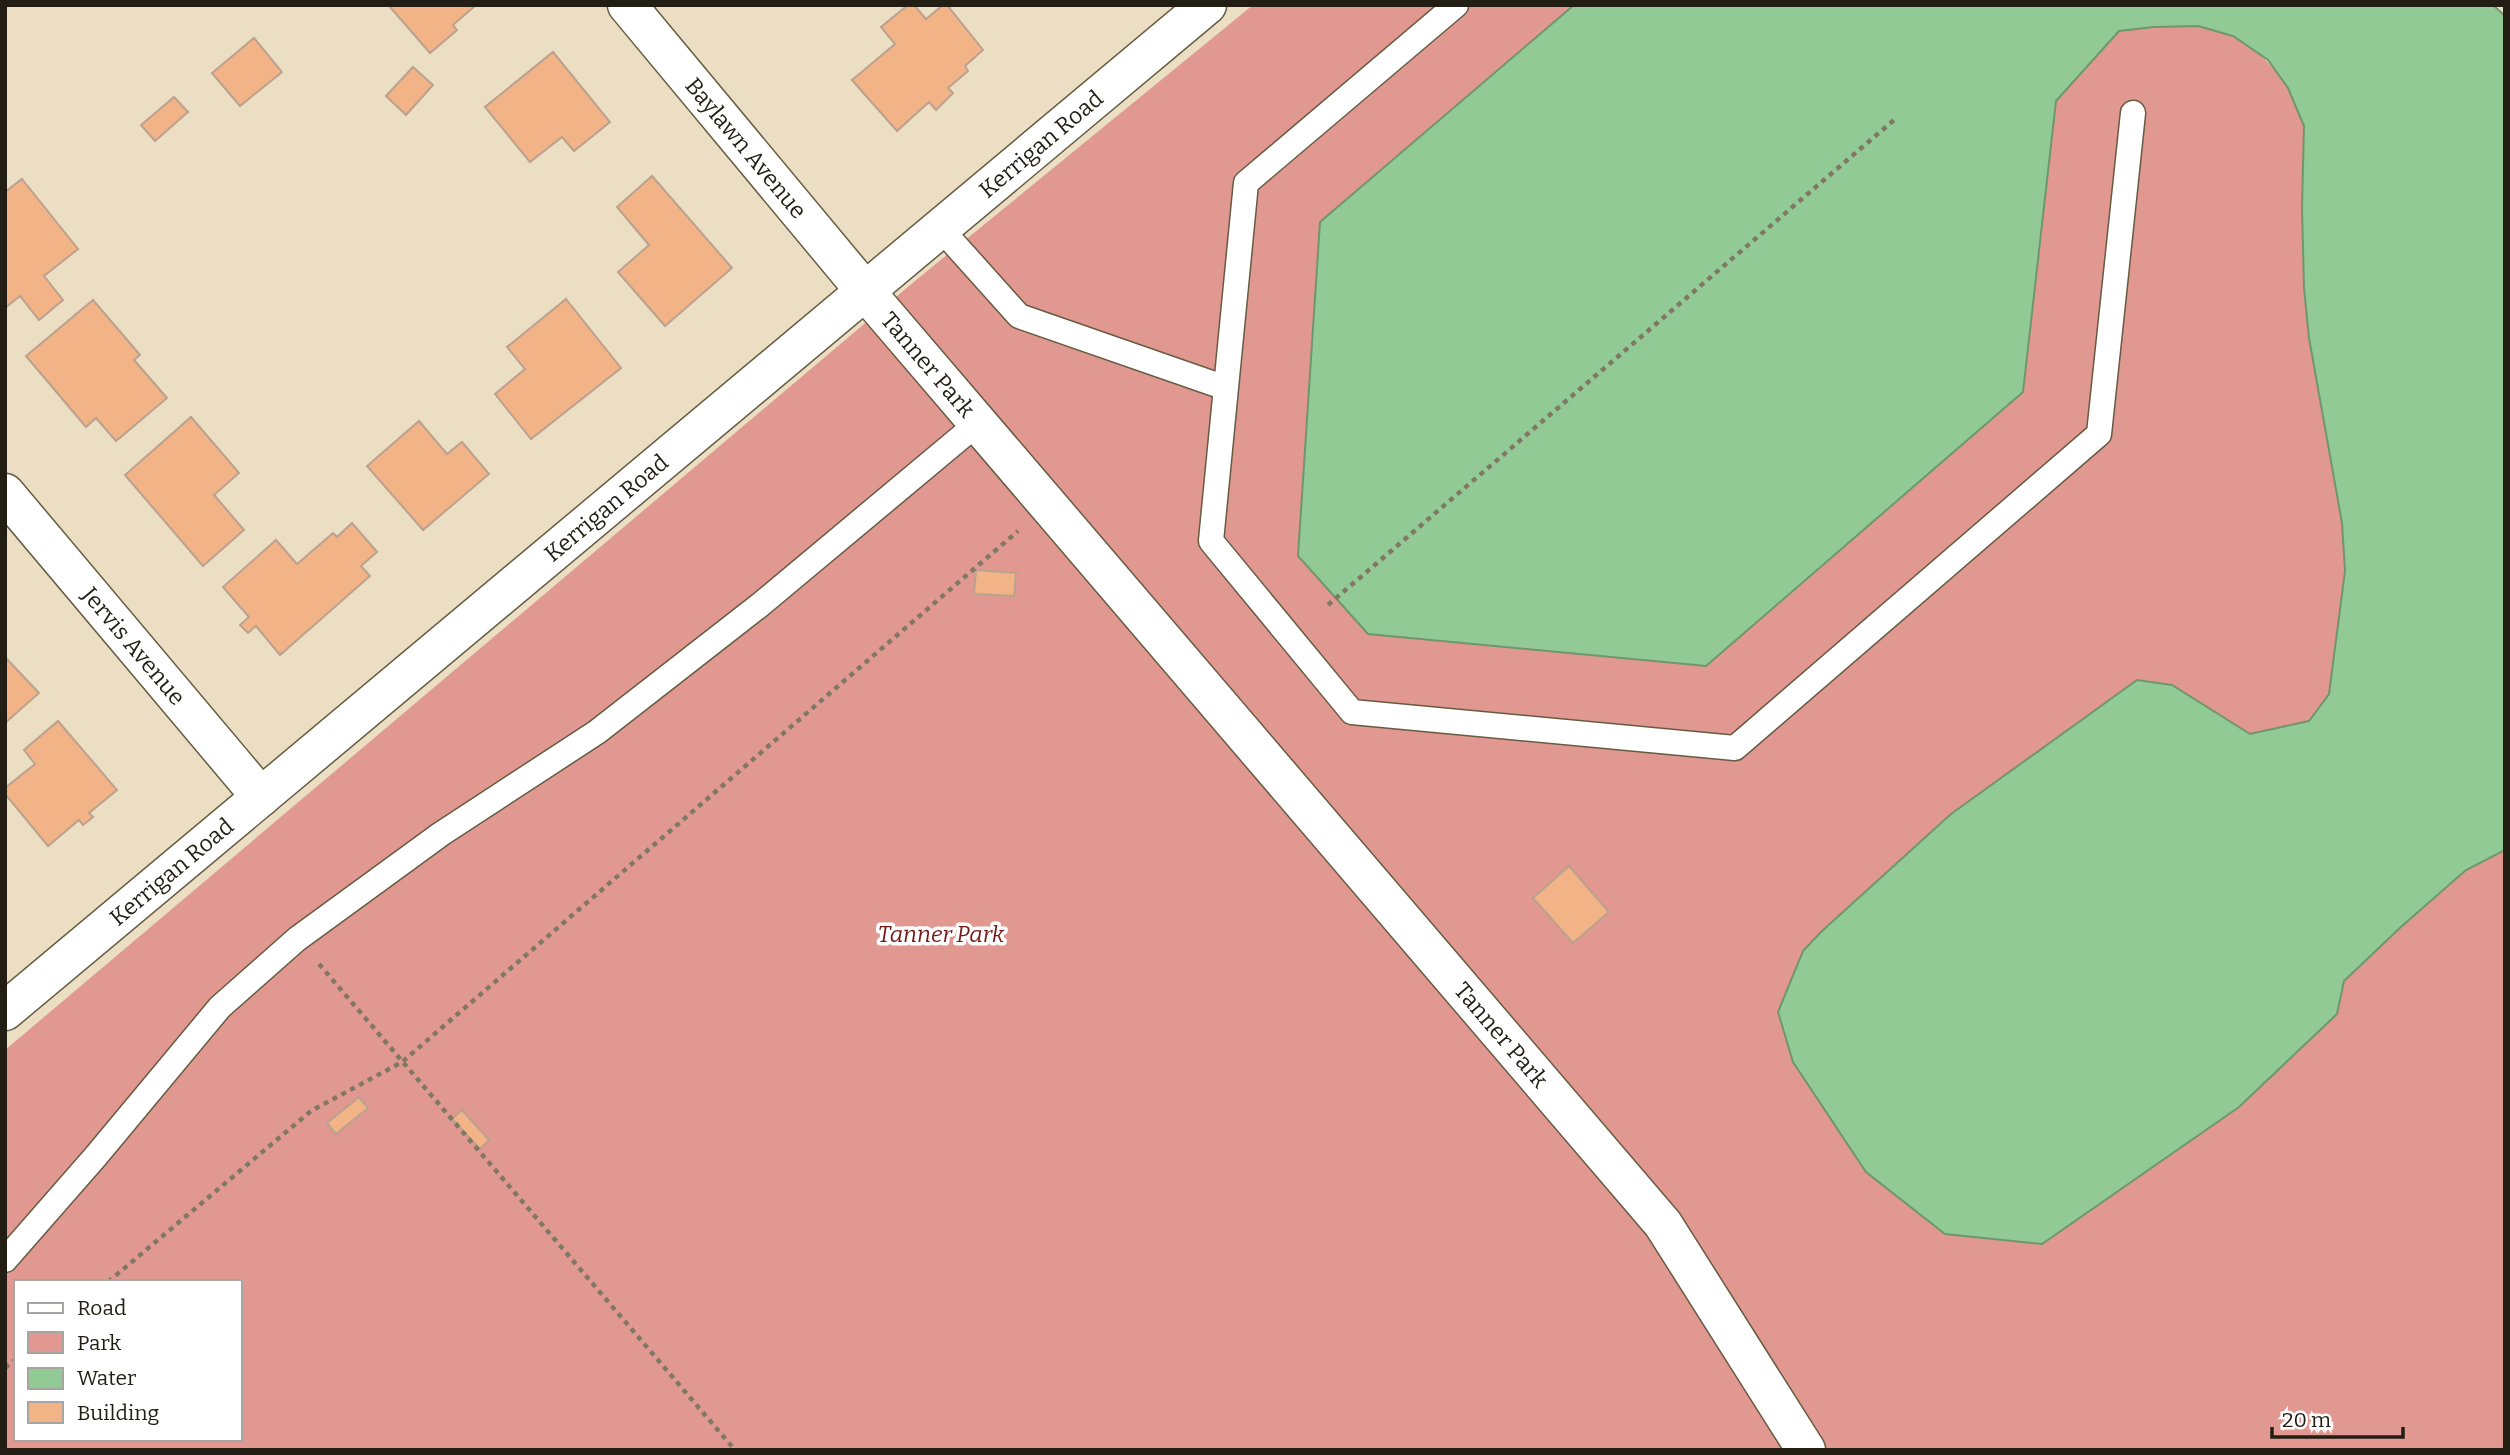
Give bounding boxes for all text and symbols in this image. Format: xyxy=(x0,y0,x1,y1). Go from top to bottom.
street label: Baylawn Avenue xyxy=(679,72,813,224)
street label: Kerrigan Road xyxy=(973,84,1109,204)
street label: Tanner Park xyxy=(875,306,981,423)
street label: Kerrigan Road xyxy=(539,448,674,568)
street label: Jervis Avenue xyxy=(76,581,191,711)
street label: Kerrigan Road xyxy=(104,812,239,932)
park label: Tanner Park xyxy=(878,920,1005,948)
street label: Tanner Park xyxy=(1448,977,1554,1093)
legend xyxy=(14,1280,242,1441)
text: Road xyxy=(77,1295,126,1321)
text: Park xyxy=(77,1330,121,1356)
text: Water xyxy=(77,1365,136,1391)
scale bar xyxy=(2272,1396,2403,1440)
text: Building xyxy=(77,1400,160,1426)
text: 20 m xyxy=(2282,1407,2331,1433)

